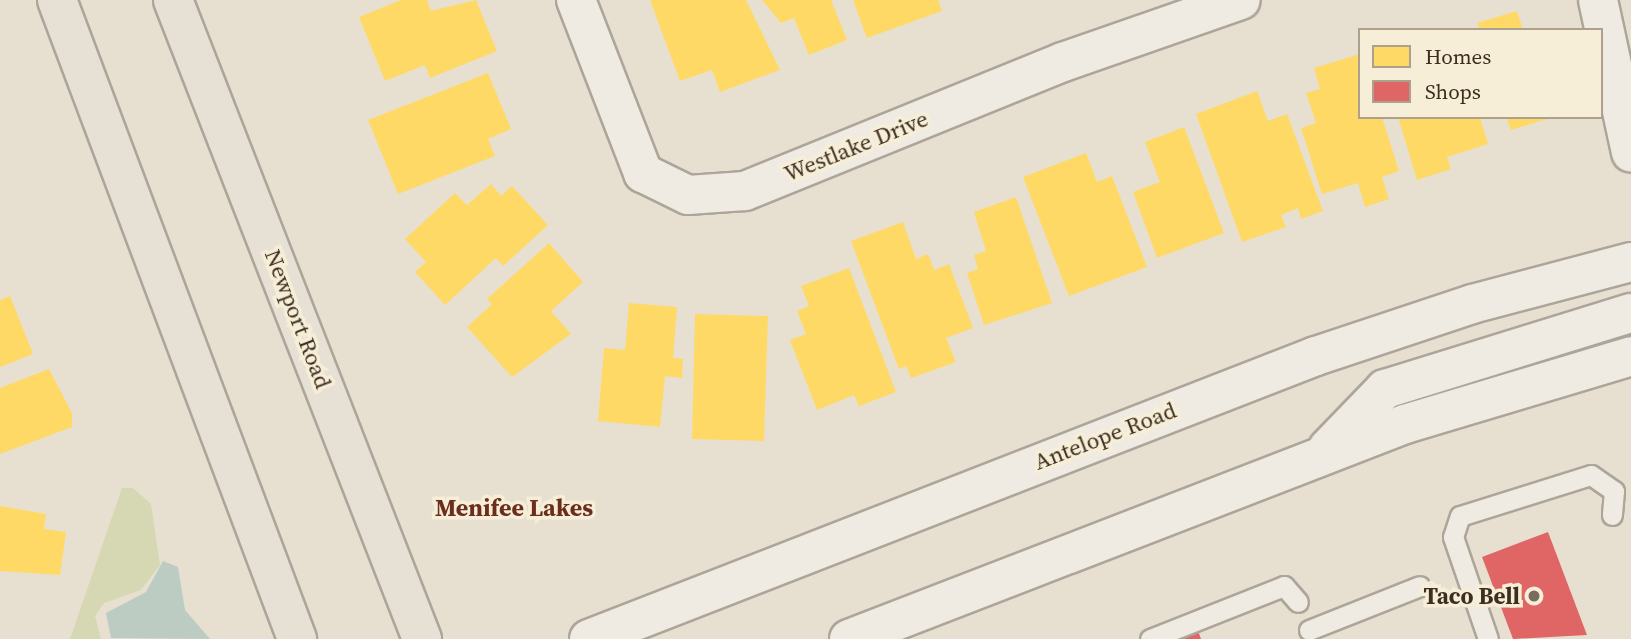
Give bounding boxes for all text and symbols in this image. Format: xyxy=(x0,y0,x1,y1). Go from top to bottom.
legend xyxy=(1358,28,1603,119)
text: Homes xyxy=(1425,42,1491,71)
text: Shops xyxy=(1425,77,1481,106)
street label: Westlake Drive xyxy=(780,105,932,187)
street label: Newport Road xyxy=(259,246,337,392)
street label: Antelope Road xyxy=(1030,396,1180,476)
district label: Menifee Lakes xyxy=(435,494,593,522)
place label: Taco Bell xyxy=(1423,582,1520,610)
marker: Taco Bell xyxy=(1526,588,1542,604)

